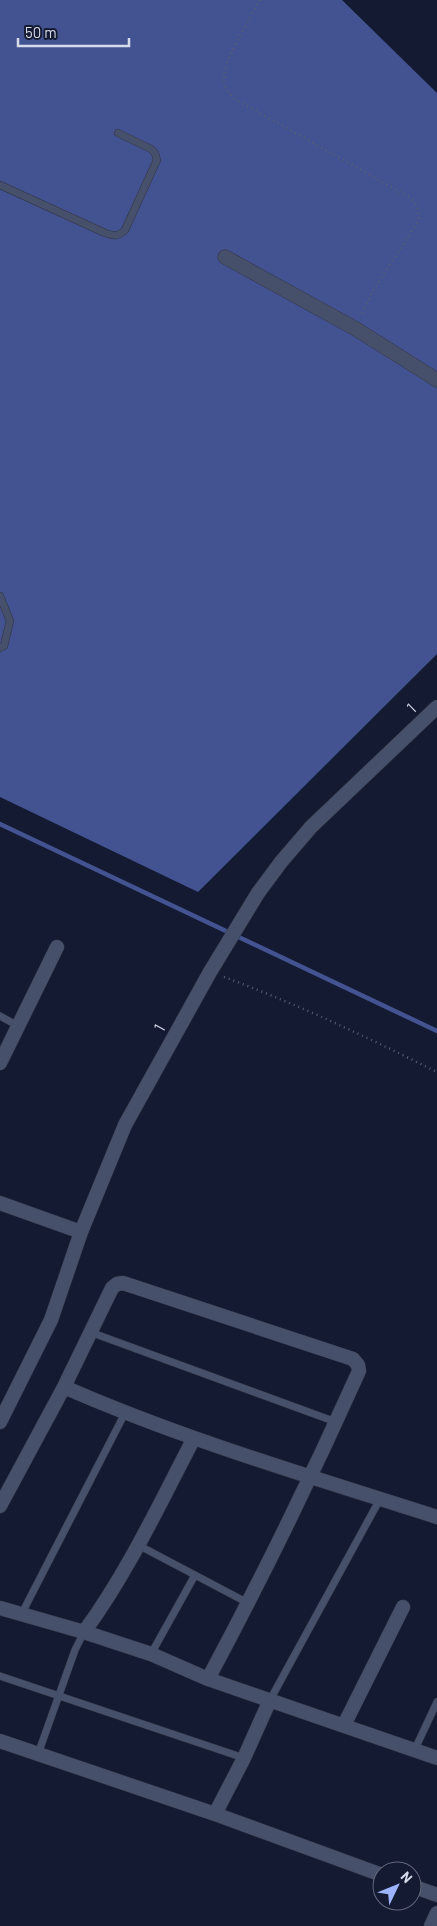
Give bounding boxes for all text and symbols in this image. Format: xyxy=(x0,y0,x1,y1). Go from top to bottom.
scale bar xyxy=(18,15,129,47)
text: 50 m xyxy=(25,23,57,41)
street label: 1 xyxy=(402,699,419,716)
street label: 1 xyxy=(149,1021,168,1035)
north arrow xyxy=(372,1861,422,1911)
text: N xyxy=(397,1868,416,1886)

